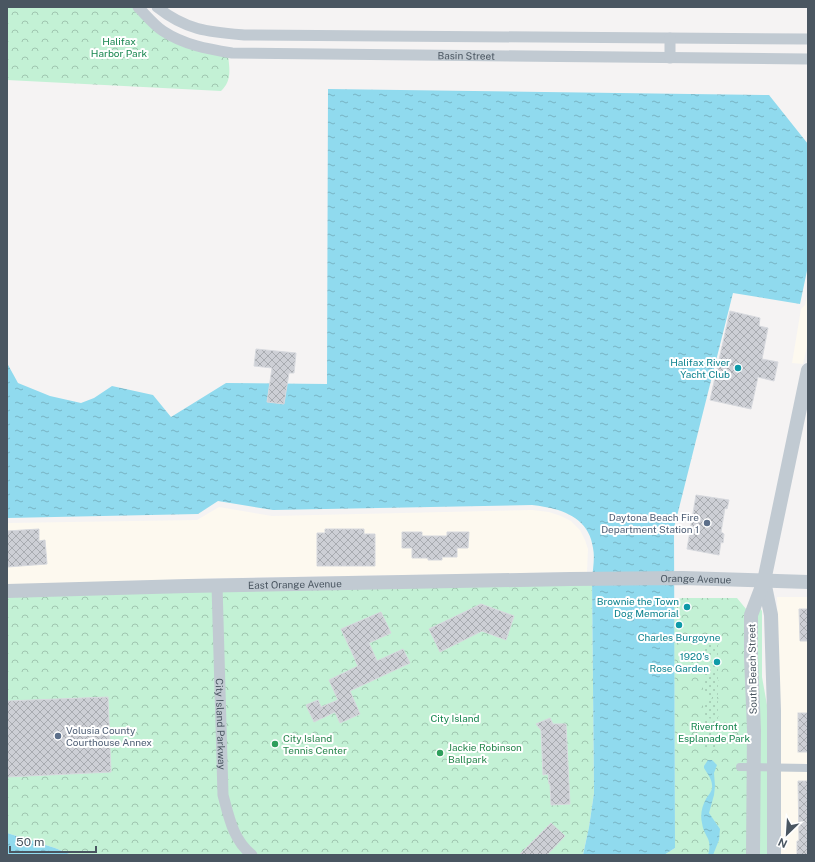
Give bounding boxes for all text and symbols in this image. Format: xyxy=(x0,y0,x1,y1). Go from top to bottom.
park label: Halifax Harbor Park xyxy=(91,35,148,59)
street label: Basin Street xyxy=(438,49,495,62)
place label: Halifax River Yacht Club xyxy=(670,356,730,380)
marker: Halifax River Yacht Club xyxy=(733,363,743,373)
place label: Daytona Beach Fire Department Station 1 xyxy=(601,511,699,535)
marker: Daytona Beach Fire Department Station 1 xyxy=(702,518,712,528)
street label: Orange Avenue xyxy=(660,572,732,586)
street label: East Orange Avenue xyxy=(248,577,342,591)
place label: Brownie the Town Dog Memorial xyxy=(597,595,679,619)
marker: Brownie the Town Dog Memorial xyxy=(682,602,692,612)
marker: Charles Burgoyne xyxy=(674,620,684,630)
street label: South Beach Street xyxy=(745,623,759,715)
place label: Charles Burgoyne xyxy=(638,631,721,643)
place label: 1920's Rose Garden xyxy=(650,650,709,674)
marker: 1920's Rose Garden xyxy=(712,657,722,667)
street label: City Island Parkway xyxy=(214,678,228,771)
park label: City Island xyxy=(430,712,480,724)
park label: Riverfront Esplanade Park xyxy=(678,720,750,744)
place label: Volusia County Courthouse Annex xyxy=(66,724,152,748)
marker: Volusia County Courthouse Annex xyxy=(53,731,63,741)
place label: City Island Tennis Center xyxy=(283,732,347,756)
marker: City Island Tennis Center xyxy=(270,739,280,749)
place label: Jackie Robinson Ballpark xyxy=(448,741,522,765)
marker: Jackie Robinson Ballpark xyxy=(435,748,445,758)
north arrow xyxy=(767,814,807,854)
scale bar xyxy=(10,828,96,854)
text: 50 m xyxy=(16,835,44,849)
text: N xyxy=(776,836,789,850)

